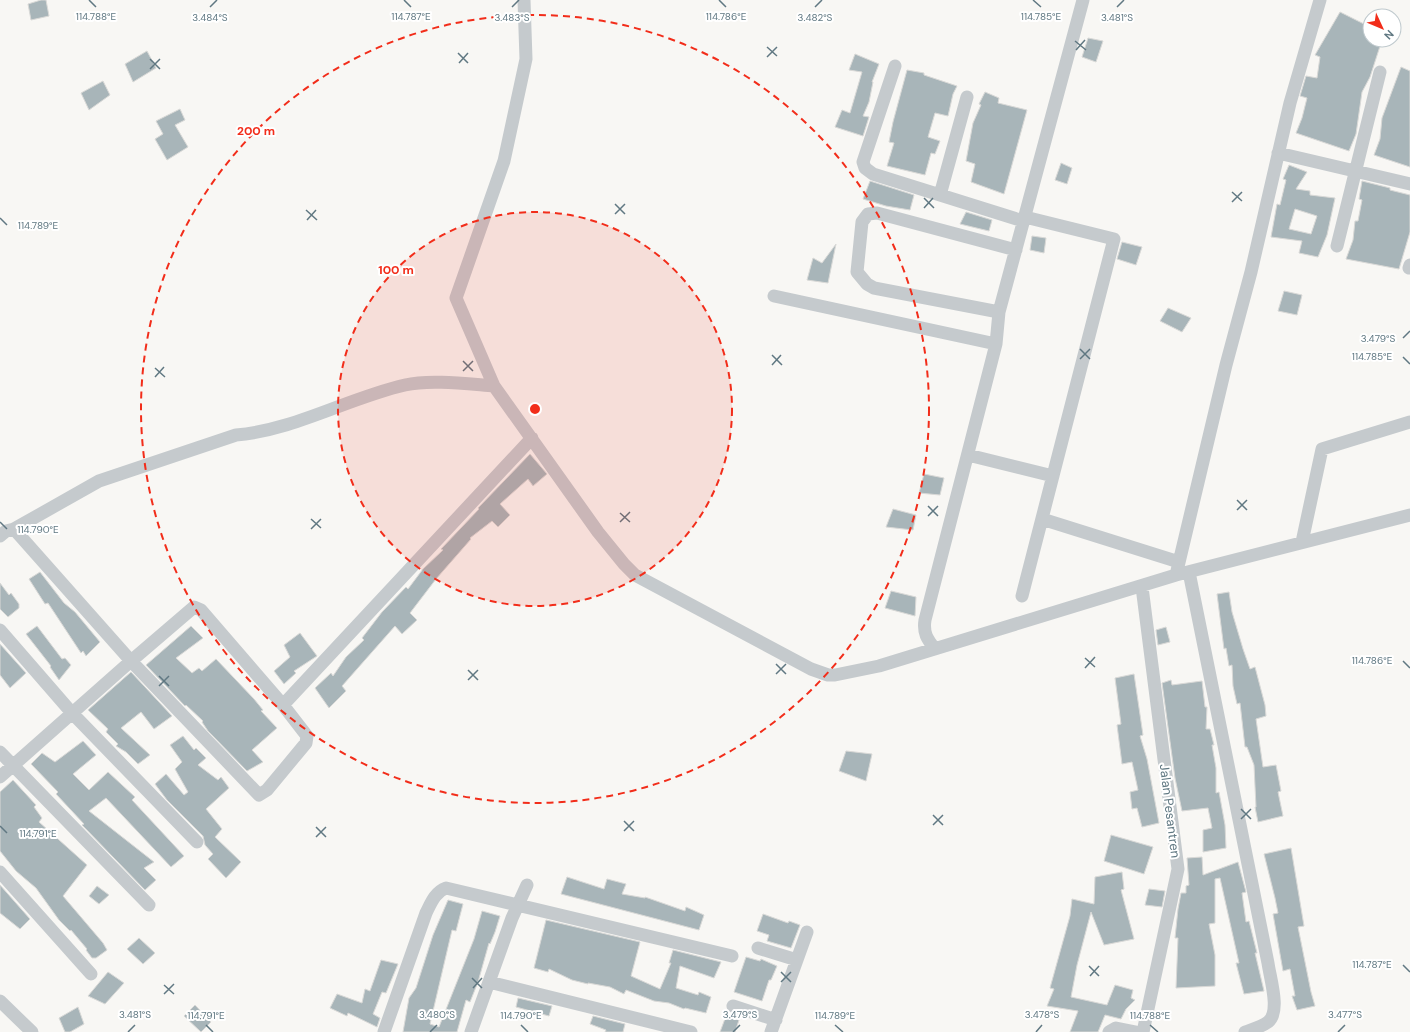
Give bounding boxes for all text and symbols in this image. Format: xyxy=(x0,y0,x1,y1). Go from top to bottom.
north arrow xyxy=(1362,8,1402,48)
text: 114.788°E xyxy=(76,10,117,23)
text: 114.787°E xyxy=(391,10,431,23)
text: 114.786°E xyxy=(706,10,747,23)
text: 114.785°E xyxy=(1021,10,1062,23)
text: 3.484°S xyxy=(192,11,228,24)
text: 3.483°S xyxy=(494,11,530,24)
text: 3.482°S xyxy=(798,11,833,24)
text: 3.481°S xyxy=(1101,11,1133,24)
text: N xyxy=(1381,27,1397,43)
text: 200 m xyxy=(237,123,275,139)
text: 114.789°E xyxy=(18,219,59,232)
text: 100 m xyxy=(378,262,414,278)
text: 3.479°S xyxy=(1361,332,1395,345)
text: 114.785°E xyxy=(1352,350,1393,363)
centre of rings xyxy=(528,402,542,416)
text: 114.790°E xyxy=(17,523,59,536)
text: 114.786°E xyxy=(1352,654,1393,667)
street label: Jalan Pesantren xyxy=(1156,763,1184,859)
text: 114.791°E xyxy=(19,827,57,840)
text: 114.787°E xyxy=(1352,958,1392,971)
text: 3.481°S xyxy=(119,1008,151,1021)
text: 3.480°S xyxy=(419,1008,455,1021)
text: 3.479°S xyxy=(723,1008,757,1021)
text: 3.478°S xyxy=(1025,1008,1059,1021)
text: 3.477°S xyxy=(1328,1008,1362,1021)
text: 114.791°E xyxy=(187,1009,225,1022)
text: 114.790°E xyxy=(500,1009,542,1022)
text: 114.789°E xyxy=(815,1009,856,1022)
text: 114.788°E xyxy=(1130,1009,1171,1022)

